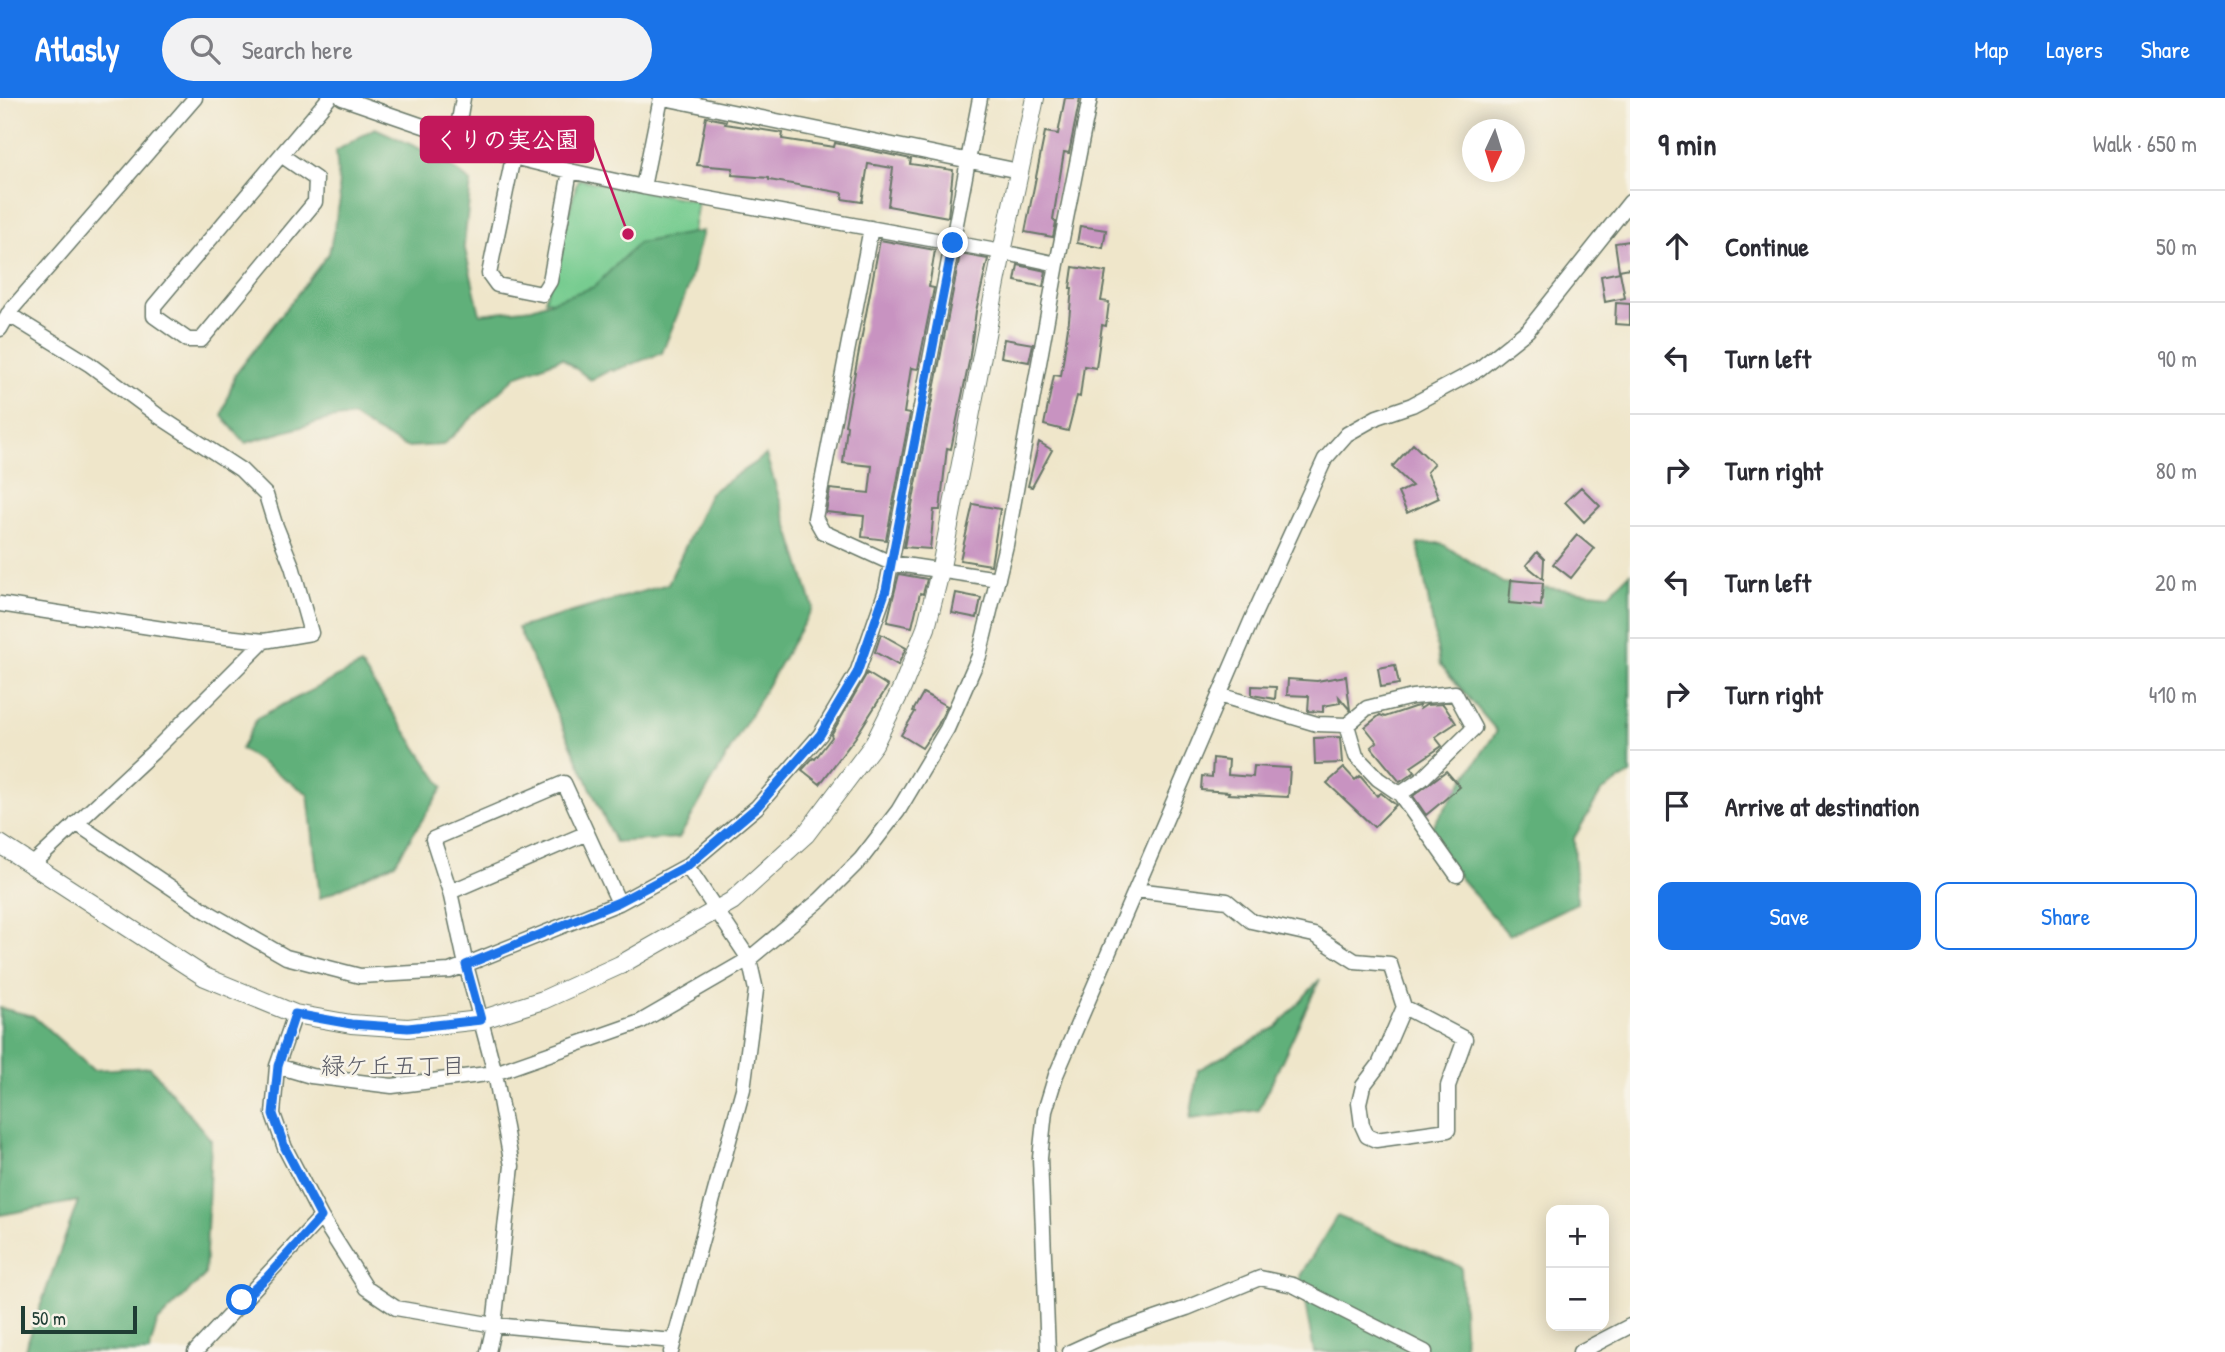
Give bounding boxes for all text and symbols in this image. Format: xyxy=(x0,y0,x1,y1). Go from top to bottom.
search box xyxy=(162,18,652,81)
text: Atlasly xyxy=(35,27,120,71)
icon: search xyxy=(186,30,224,68)
text: Search here xyxy=(242,32,353,67)
text: Map xyxy=(1974,33,2008,65)
text: Layers xyxy=(2046,33,2103,65)
text: Share xyxy=(2141,33,2190,65)
callout: くりの実公園 xyxy=(421,117,593,162)
north arrow xyxy=(1462,119,1525,182)
text: くりの実公園 xyxy=(435,123,579,155)
text: 9 min xyxy=(1658,124,1717,164)
text: Walk · 650 m xyxy=(2093,128,2197,159)
route end xyxy=(937,227,968,258)
icon: ahead xyxy=(1658,227,1696,265)
text: Continue xyxy=(1725,229,1809,264)
text: 50 m xyxy=(2156,231,2197,262)
icon: left xyxy=(1658,339,1696,377)
text: Turn left xyxy=(1725,341,1811,376)
text: 90 m xyxy=(2157,343,2197,374)
icon: right xyxy=(1658,451,1696,489)
text: Turn right xyxy=(1725,453,1823,488)
text: 80 m xyxy=(2156,455,2197,486)
icon: left xyxy=(1658,563,1696,601)
text: Turn left xyxy=(1725,565,1811,600)
text: 20 m xyxy=(2155,567,2197,598)
icon: right xyxy=(1658,675,1696,713)
text: Turn right xyxy=(1725,677,1823,712)
text: 410 m xyxy=(2149,679,2197,710)
icon: arrive xyxy=(1658,787,1696,825)
text: Arrive at destination xyxy=(1725,789,1920,824)
button: Save xyxy=(1658,882,1921,950)
button: Share xyxy=(1935,882,2197,950)
district label: 緑ケ丘五丁目 xyxy=(321,1049,465,1081)
map controls xyxy=(1546,1205,1609,1331)
button: + xyxy=(1546,1205,1609,1268)
button: − xyxy=(1546,1268,1609,1331)
route start xyxy=(226,1284,257,1315)
scale bar xyxy=(21,1303,136,1335)
text: 50 m xyxy=(32,1305,66,1331)

